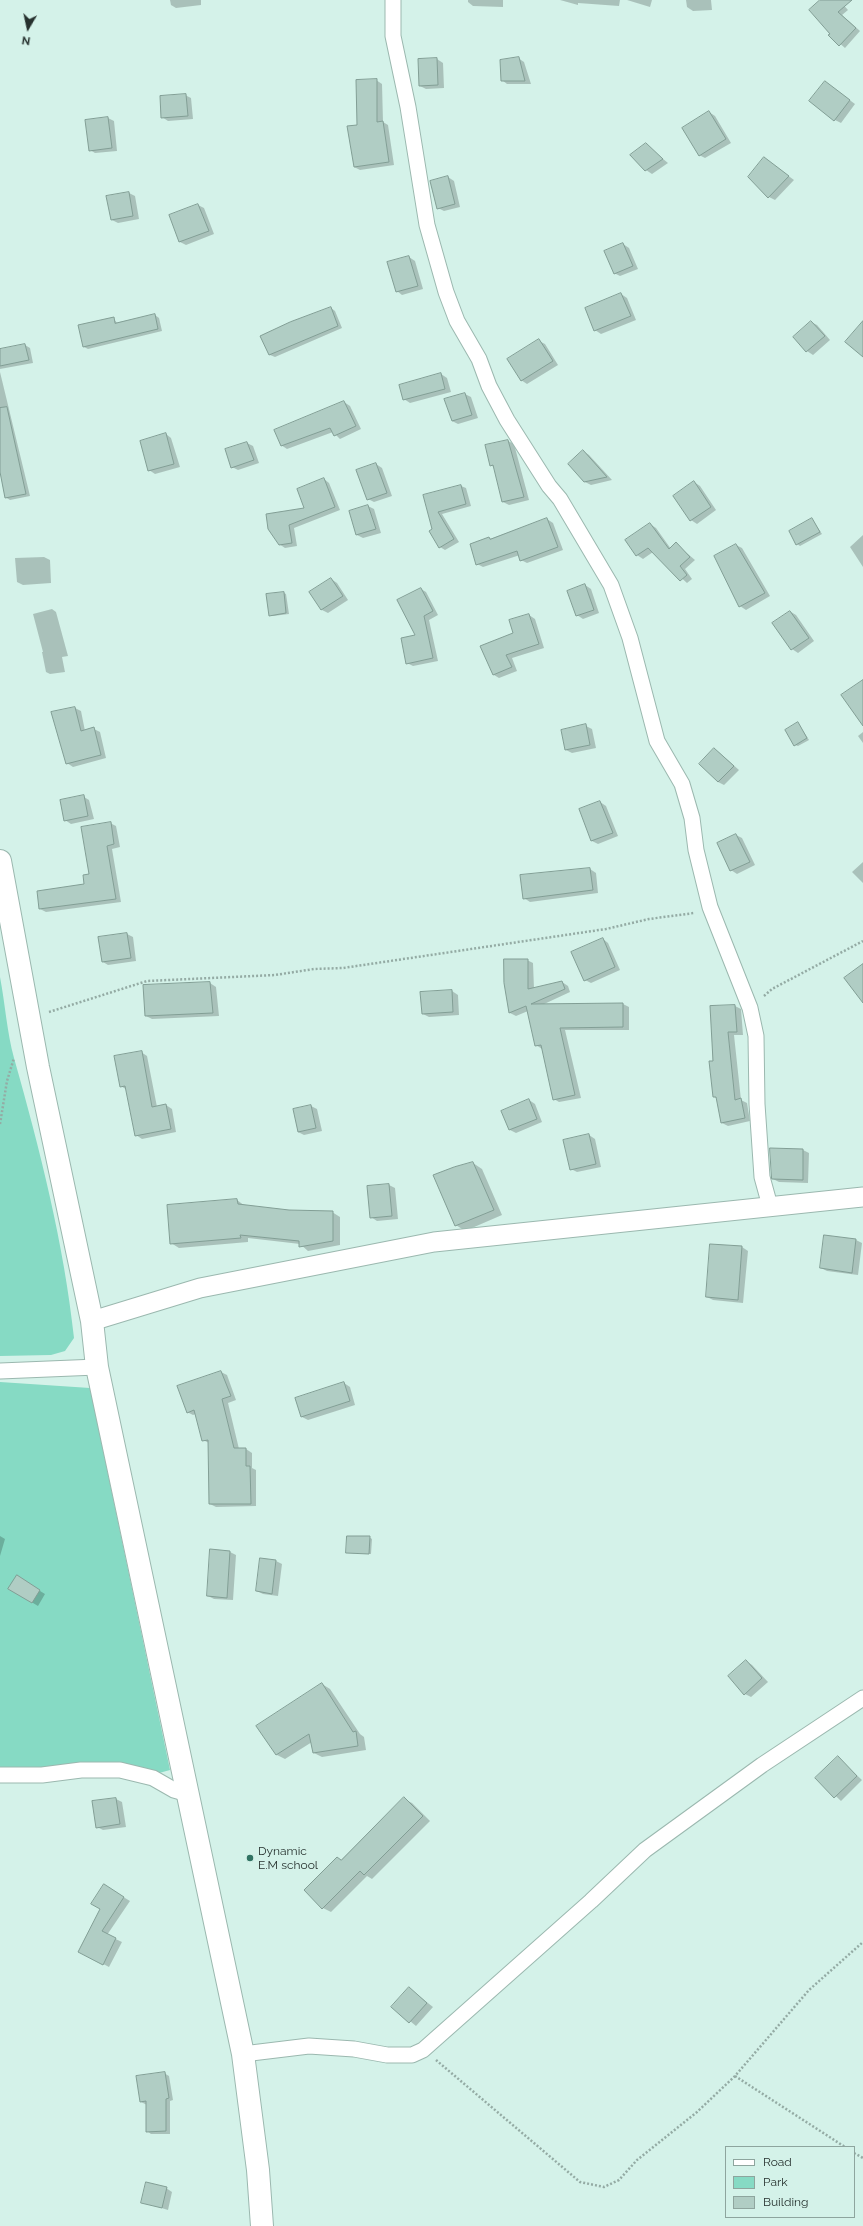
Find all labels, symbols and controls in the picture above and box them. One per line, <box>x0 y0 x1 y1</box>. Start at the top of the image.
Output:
north arrow <box>8 8 48 48</box>
text: N <box>21 33 31 47</box>
place label: Dynamic E.M school <box>258 1844 318 1872</box>
marker: Dynamic E.M school <box>245 1853 255 1863</box>
legend <box>725 2146 855 2218</box>
text: Road <box>763 2155 792 2169</box>
text: Park <box>763 2175 788 2189</box>
text: Building <box>763 2195 809 2209</box>

